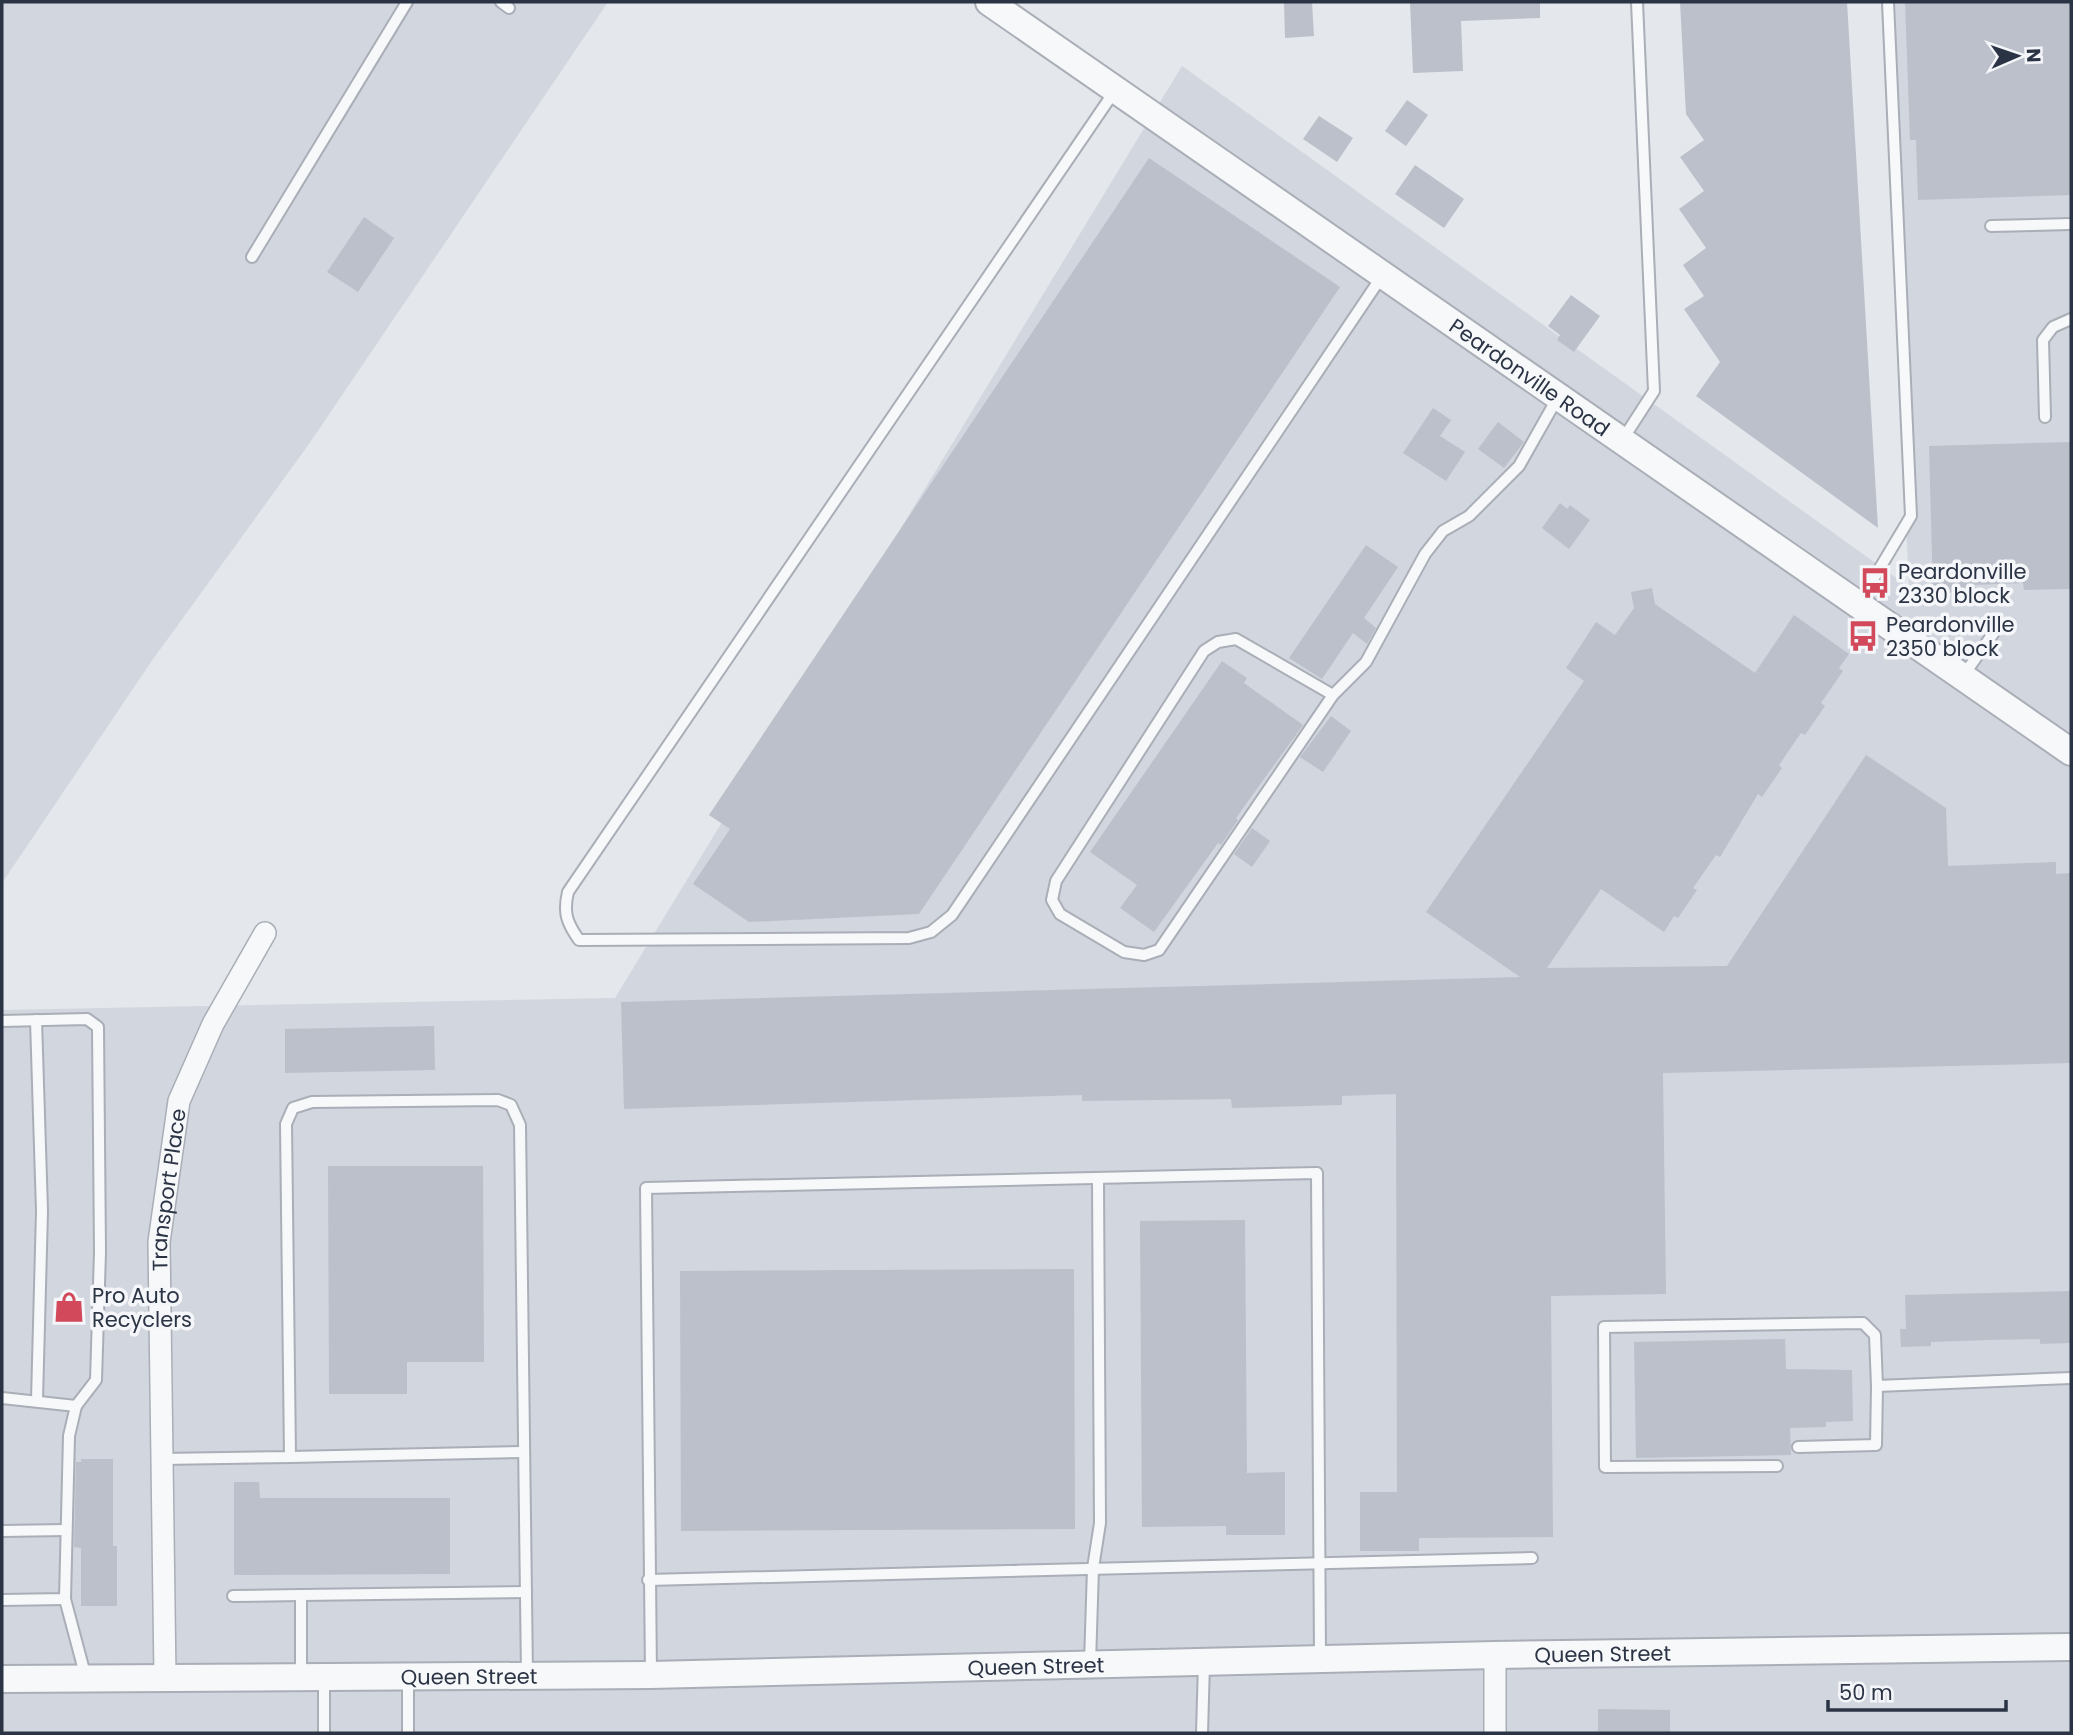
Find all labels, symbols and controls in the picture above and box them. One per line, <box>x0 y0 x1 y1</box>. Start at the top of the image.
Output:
north arrow <box>1982 21 2052 91</box>
text: N <box>2020 48 2047 63</box>
street label: Peardonville Road <box>1444 311 1616 443</box>
place label: Peardonville 2330 block <box>1898 557 2027 610</box>
bus stop icon: Peardonville 2330 block <box>1858 566 1892 600</box>
place label: Peardonville 2350 block <box>1886 610 2015 663</box>
bus stop icon: Peardonville 2350 block <box>1846 619 1880 653</box>
street label: Transport Place <box>144 1106 192 1271</box>
place label: Pro Auto Recyclers <box>92 1281 192 1334</box>
shop icon: Pro Auto Recyclers <box>52 1290 86 1324</box>
street label: Queen Street <box>1534 1638 1671 1669</box>
street label: Queen Street <box>967 1650 1105 1682</box>
street label: Queen Street <box>401 1661 537 1691</box>
scale bar <box>1828 1668 2007 1712</box>
text: 50 m <box>1839 1678 1893 1707</box>

